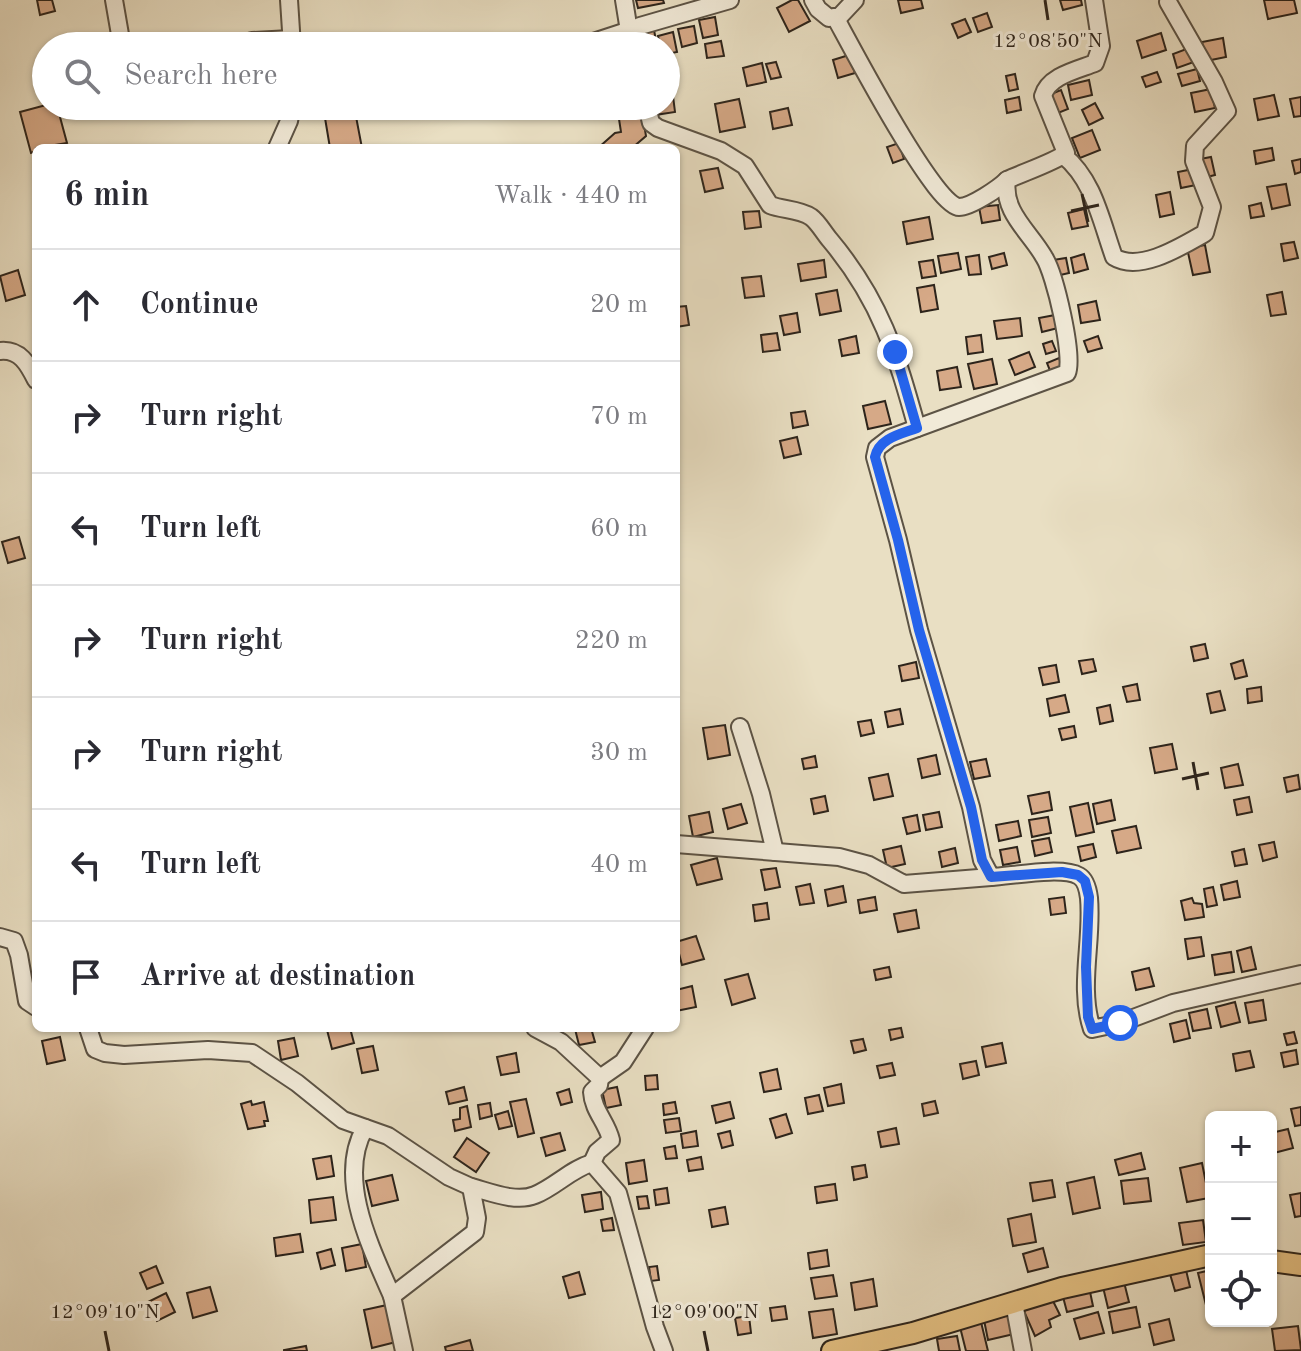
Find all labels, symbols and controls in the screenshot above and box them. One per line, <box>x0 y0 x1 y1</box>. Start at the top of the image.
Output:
search box <box>32 32 680 120</box>
text: 12°08'50"N <box>993 32 1103 52</box>
icon: search <box>60 54 104 98</box>
text: Search here <box>124 61 278 91</box>
text: 6 min <box>64 179 149 213</box>
text: Walk · 440 m <box>494 183 648 209</box>
icon: ahead <box>64 283 108 327</box>
text: Continue <box>140 290 259 320</box>
text: 20 m <box>590 292 648 318</box>
route end <box>877 334 913 370</box>
icon: right <box>64 395 108 439</box>
text: Turn right <box>140 402 282 432</box>
text: 70 m <box>590 404 648 430</box>
icon: left <box>64 507 108 551</box>
text: Turn left <box>140 514 261 544</box>
text: 60 m <box>590 516 648 542</box>
icon: right <box>64 619 108 663</box>
text: Turn right <box>140 626 282 656</box>
text: 220 m <box>575 628 648 654</box>
icon: right <box>64 731 108 775</box>
text: Turn right <box>140 738 282 768</box>
text: 30 m <box>590 740 648 766</box>
icon: left <box>64 843 108 887</box>
text: Turn left <box>140 850 261 880</box>
text: 40 m <box>590 852 648 878</box>
icon: arrive <box>64 955 108 999</box>
text: Arrive at destination <box>140 962 415 992</box>
route start <box>1102 1005 1138 1041</box>
map controls <box>1205 1111 1277 1327</box>
button: + <box>1205 1111 1277 1183</box>
button: − <box>1205 1183 1277 1255</box>
button: locate <box>1205 1255 1277 1327</box>
text: 12°09'10"N <box>50 1303 160 1323</box>
text: 12°09'00"N <box>649 1303 759 1323</box>

